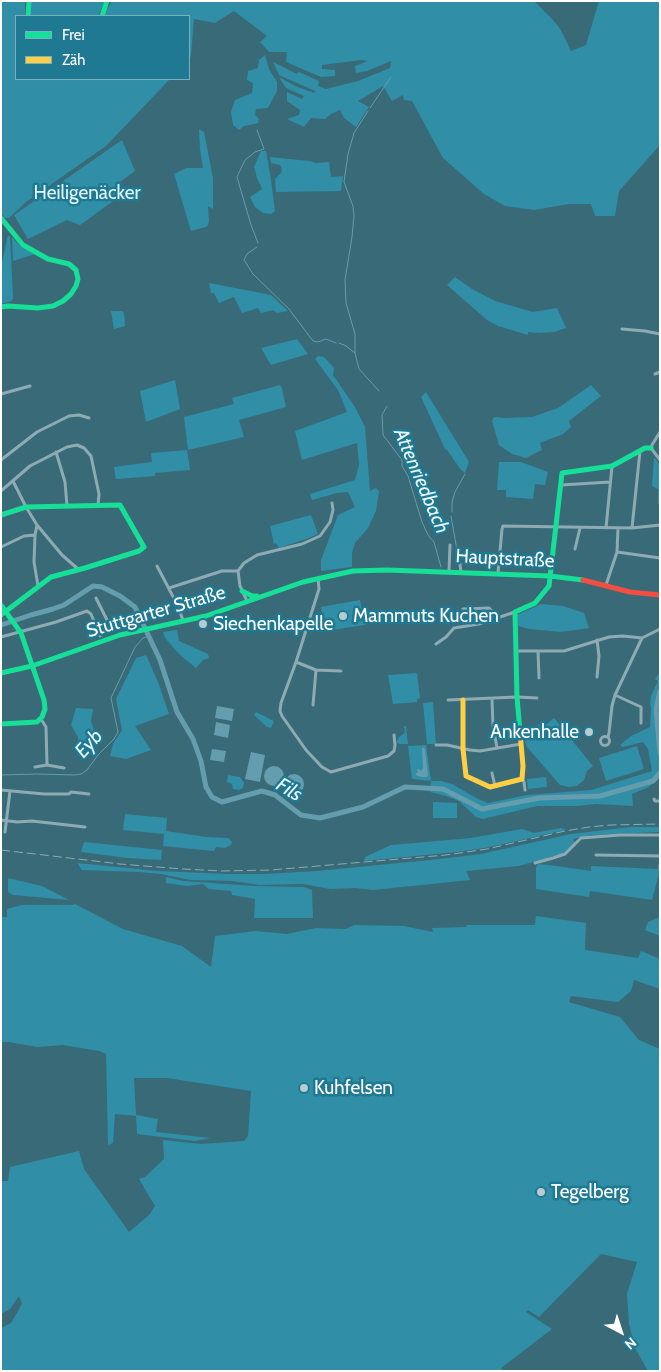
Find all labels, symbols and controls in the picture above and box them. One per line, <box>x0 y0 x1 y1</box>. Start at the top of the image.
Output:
legend <box>15 15 190 80</box>
text: Frei <box>62 26 85 44</box>
text: Zäh <box>62 51 85 69</box>
park label: Heiligenäcker <box>34 182 140 204</box>
water label: Attenriedbach <box>388 425 454 537</box>
street label: Hauptstraße <box>455 545 555 573</box>
street label: Stuttgarter Straße <box>84 581 228 643</box>
place label: Mammuts Kuchen <box>353 605 499 627</box>
marker: Mammuts Kuchen <box>337 610 349 622</box>
place label: Siechenkapelle <box>213 613 333 635</box>
marker: Siechenkapelle <box>197 618 209 630</box>
place label: Ankenhalle <box>490 721 579 743</box>
water label: Eyb <box>70 725 108 763</box>
marker: Ankenhalle <box>583 726 595 738</box>
water label: Fils <box>272 773 306 807</box>
place label: Kuhfelsen <box>314 1077 393 1099</box>
marker: Kuhfelsen <box>298 1082 310 1094</box>
place label: Tegelberg <box>551 1181 629 1203</box>
marker: Tegelberg <box>535 1186 547 1198</box>
north arrow <box>596 1307 646 1357</box>
text: N <box>621 1333 640 1354</box>

